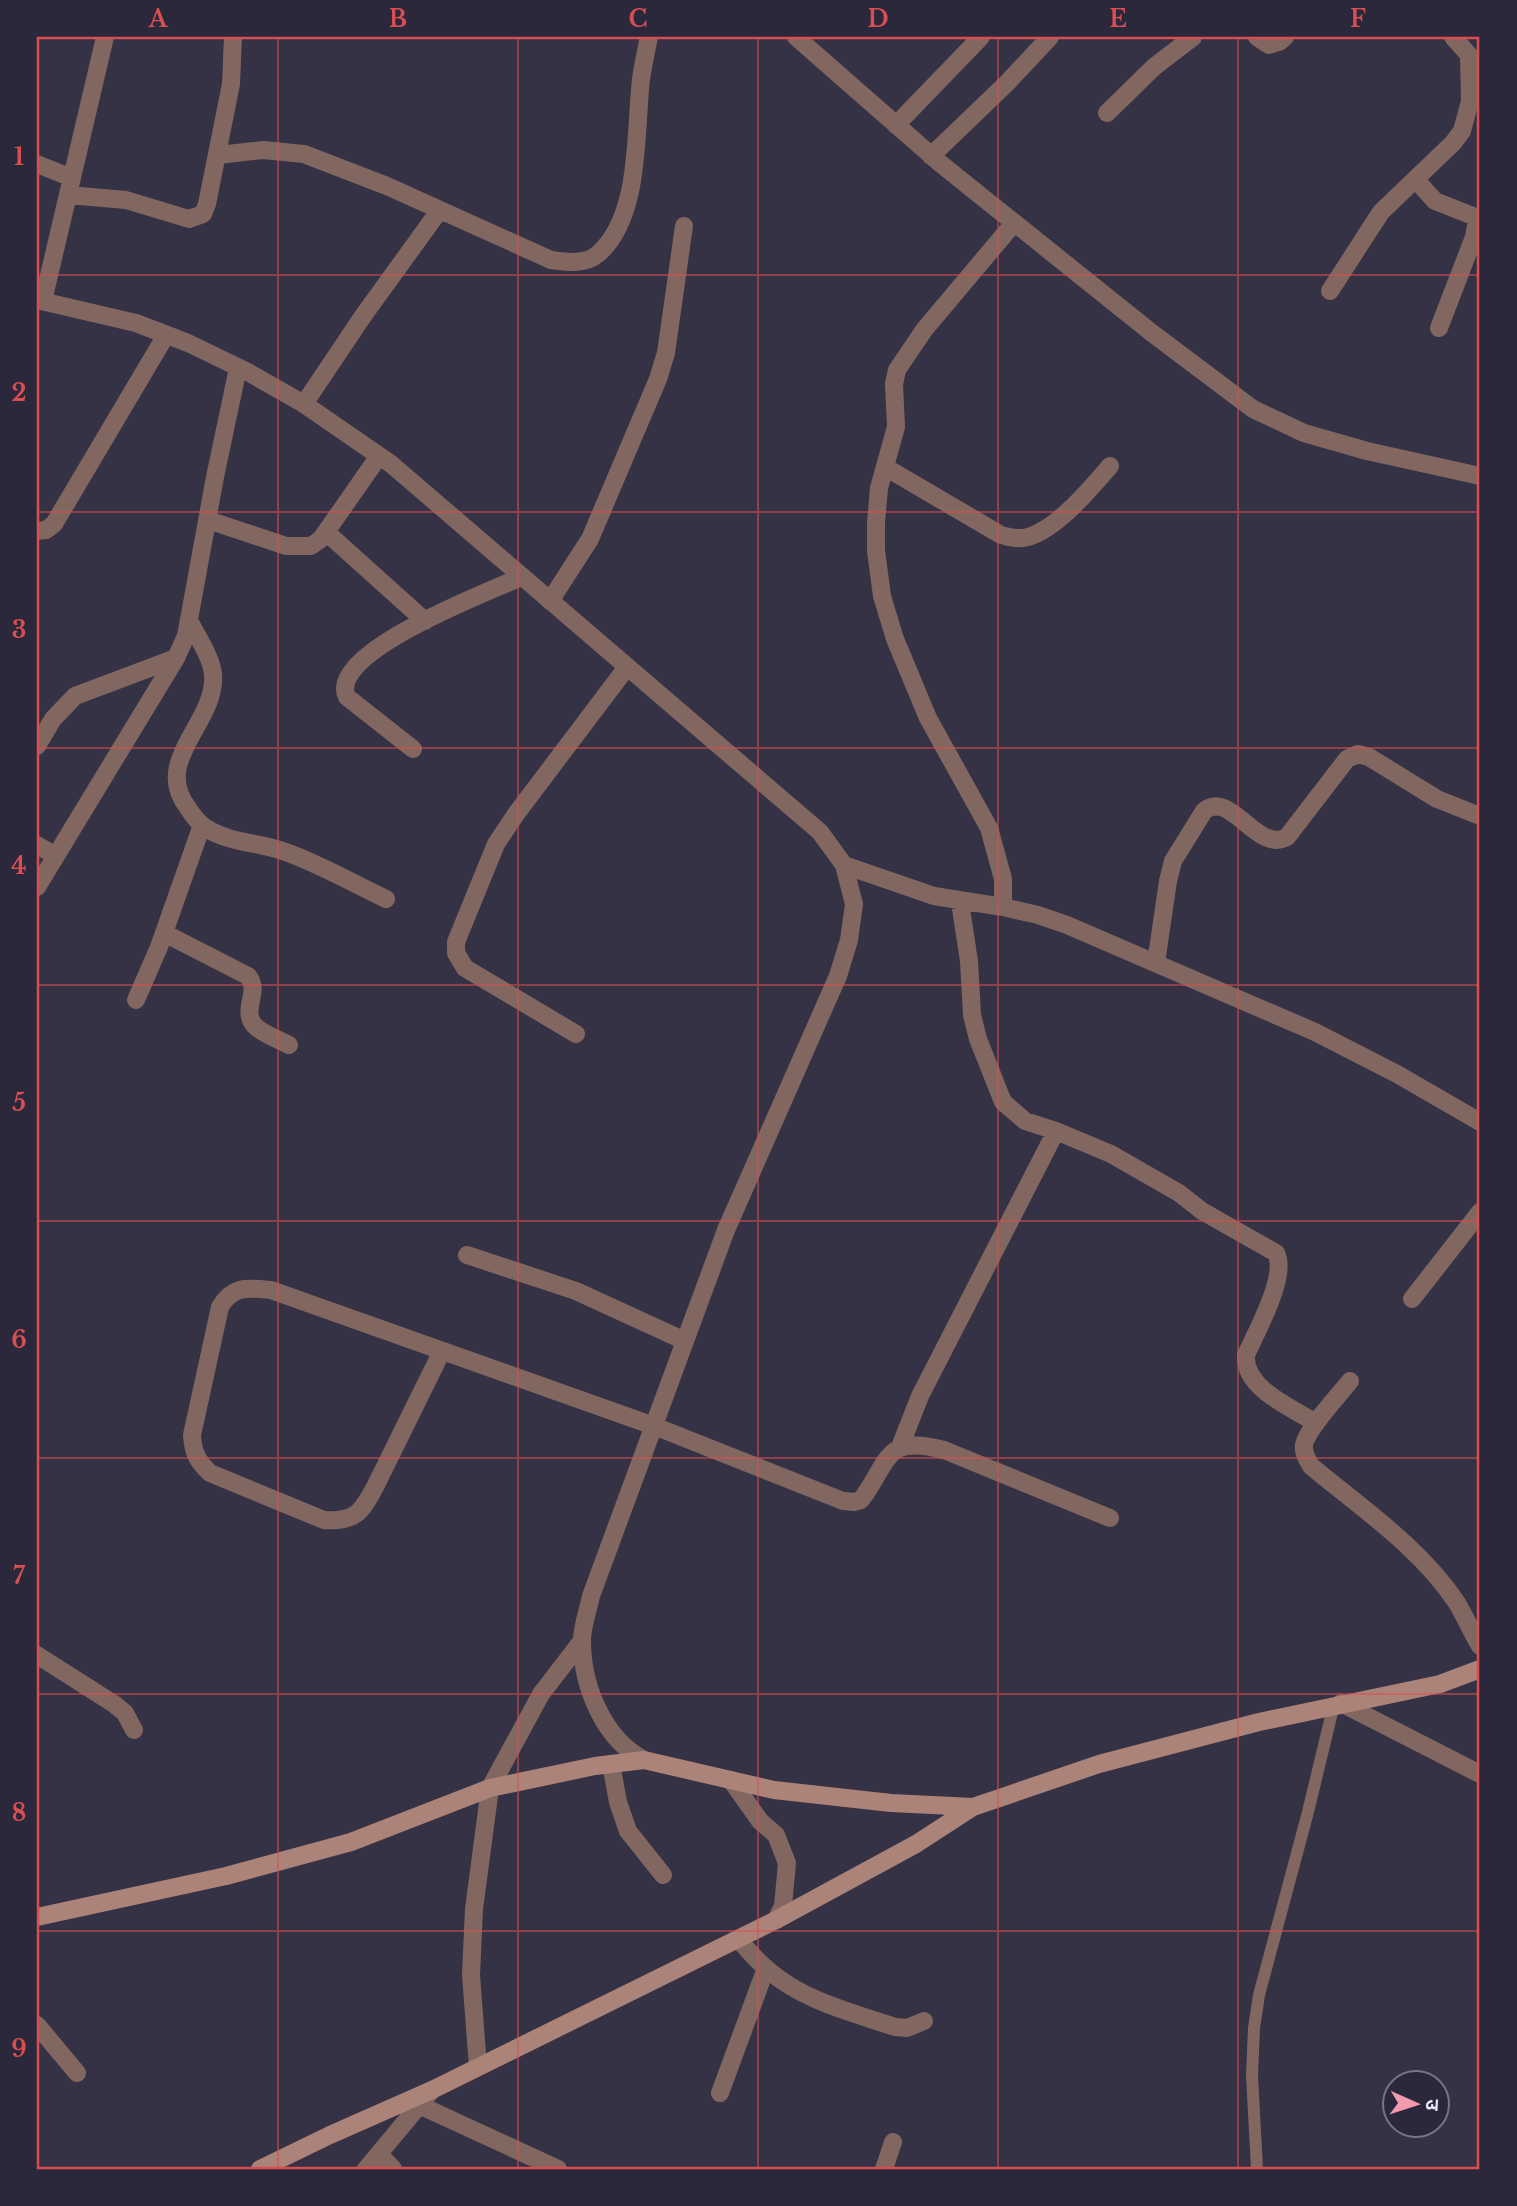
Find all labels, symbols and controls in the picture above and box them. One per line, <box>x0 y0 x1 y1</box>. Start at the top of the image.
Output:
text: A <box>148 5 169 33</box>
text: B <box>389 5 407 33</box>
text: C <box>629 5 647 33</box>
text: D <box>867 5 889 33</box>
text: E <box>1109 5 1127 33</box>
text: F <box>1350 5 1366 33</box>
text: 1 <box>14 143 24 171</box>
text: 2 <box>12 379 26 407</box>
text: 3 <box>12 616 26 644</box>
text: 4 <box>11 852 27 880</box>
text: 5 <box>12 1089 26 1117</box>
text: 6 <box>11 1326 27 1354</box>
text: 7 <box>13 1562 26 1590</box>
text: 8 <box>12 1799 26 1827</box>
text: 9 <box>11 2035 27 2063</box>
north arrow <box>1380 2070 1450 2140</box>
text: उ <box>1421 2099 1444 2112</box>

